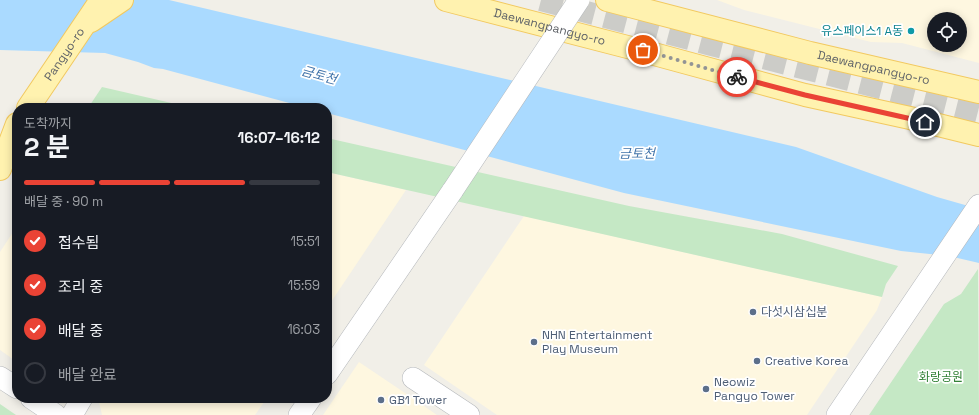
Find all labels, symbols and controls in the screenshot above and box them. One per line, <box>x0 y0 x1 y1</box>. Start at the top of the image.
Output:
street label: Daewangpangyo-ro <box>492 5 607 49</box>
map controls <box>927 12 967 52</box>
button: locate <box>927 12 967 52</box>
place label: 유스페이스1 A동 <box>821 23 903 39</box>
street label: Pangyo-ro <box>41 24 88 84</box>
marker: 유스페이스1 A동 <box>906 26 916 36</box>
pin <box>626 33 660 67</box>
icon: bag <box>632 39 654 61</box>
street label: Daewangpangyo-ro <box>816 47 931 88</box>
courier <box>717 57 757 97</box>
water label: 금토천 <box>299 62 340 88</box>
icon: bike <box>726 66 748 88</box>
pin <box>908 105 942 139</box>
icon: home <box>914 111 936 133</box>
text: 도착까지 <box>24 115 72 132</box>
text: 16:07–16:12 <box>237 128 320 147</box>
text: 2 분 <box>24 130 70 164</box>
water label: 금토천 <box>619 145 656 162</box>
text: 배달 중 · 90 m <box>24 193 103 210</box>
icon: check <box>24 230 46 252</box>
text: 접수됨 <box>58 233 99 252</box>
text: 15:51 <box>290 233 320 250</box>
icon: check <box>24 274 46 296</box>
text: 조리 중 <box>58 277 103 296</box>
text: 15:59 <box>288 277 320 294</box>
place label: 다섯시삼십분 <box>761 304 827 320</box>
marker: 다섯시삼십분 <box>748 307 758 317</box>
icon: check <box>24 318 46 340</box>
text: 배달 중 <box>58 321 103 340</box>
text: 16:03 <box>287 321 320 338</box>
place label: NHN Entertainment Play Museum <box>542 327 653 357</box>
marker: NHN Entertainment Play Museum <box>529 337 539 347</box>
place label: Creative Korea <box>765 353 848 369</box>
marker: Creative Korea <box>752 356 762 366</box>
text: 배달 완료 <box>58 365 117 384</box>
park label: 화랑공원 <box>919 369 963 385</box>
place label: Neowiz Pangyo Tower <box>714 374 795 404</box>
marker: Neowiz Pangyo Tower <box>701 384 711 394</box>
place label: GB1 Tower <box>389 392 447 408</box>
marker: GB1 Tower <box>376 395 386 405</box>

